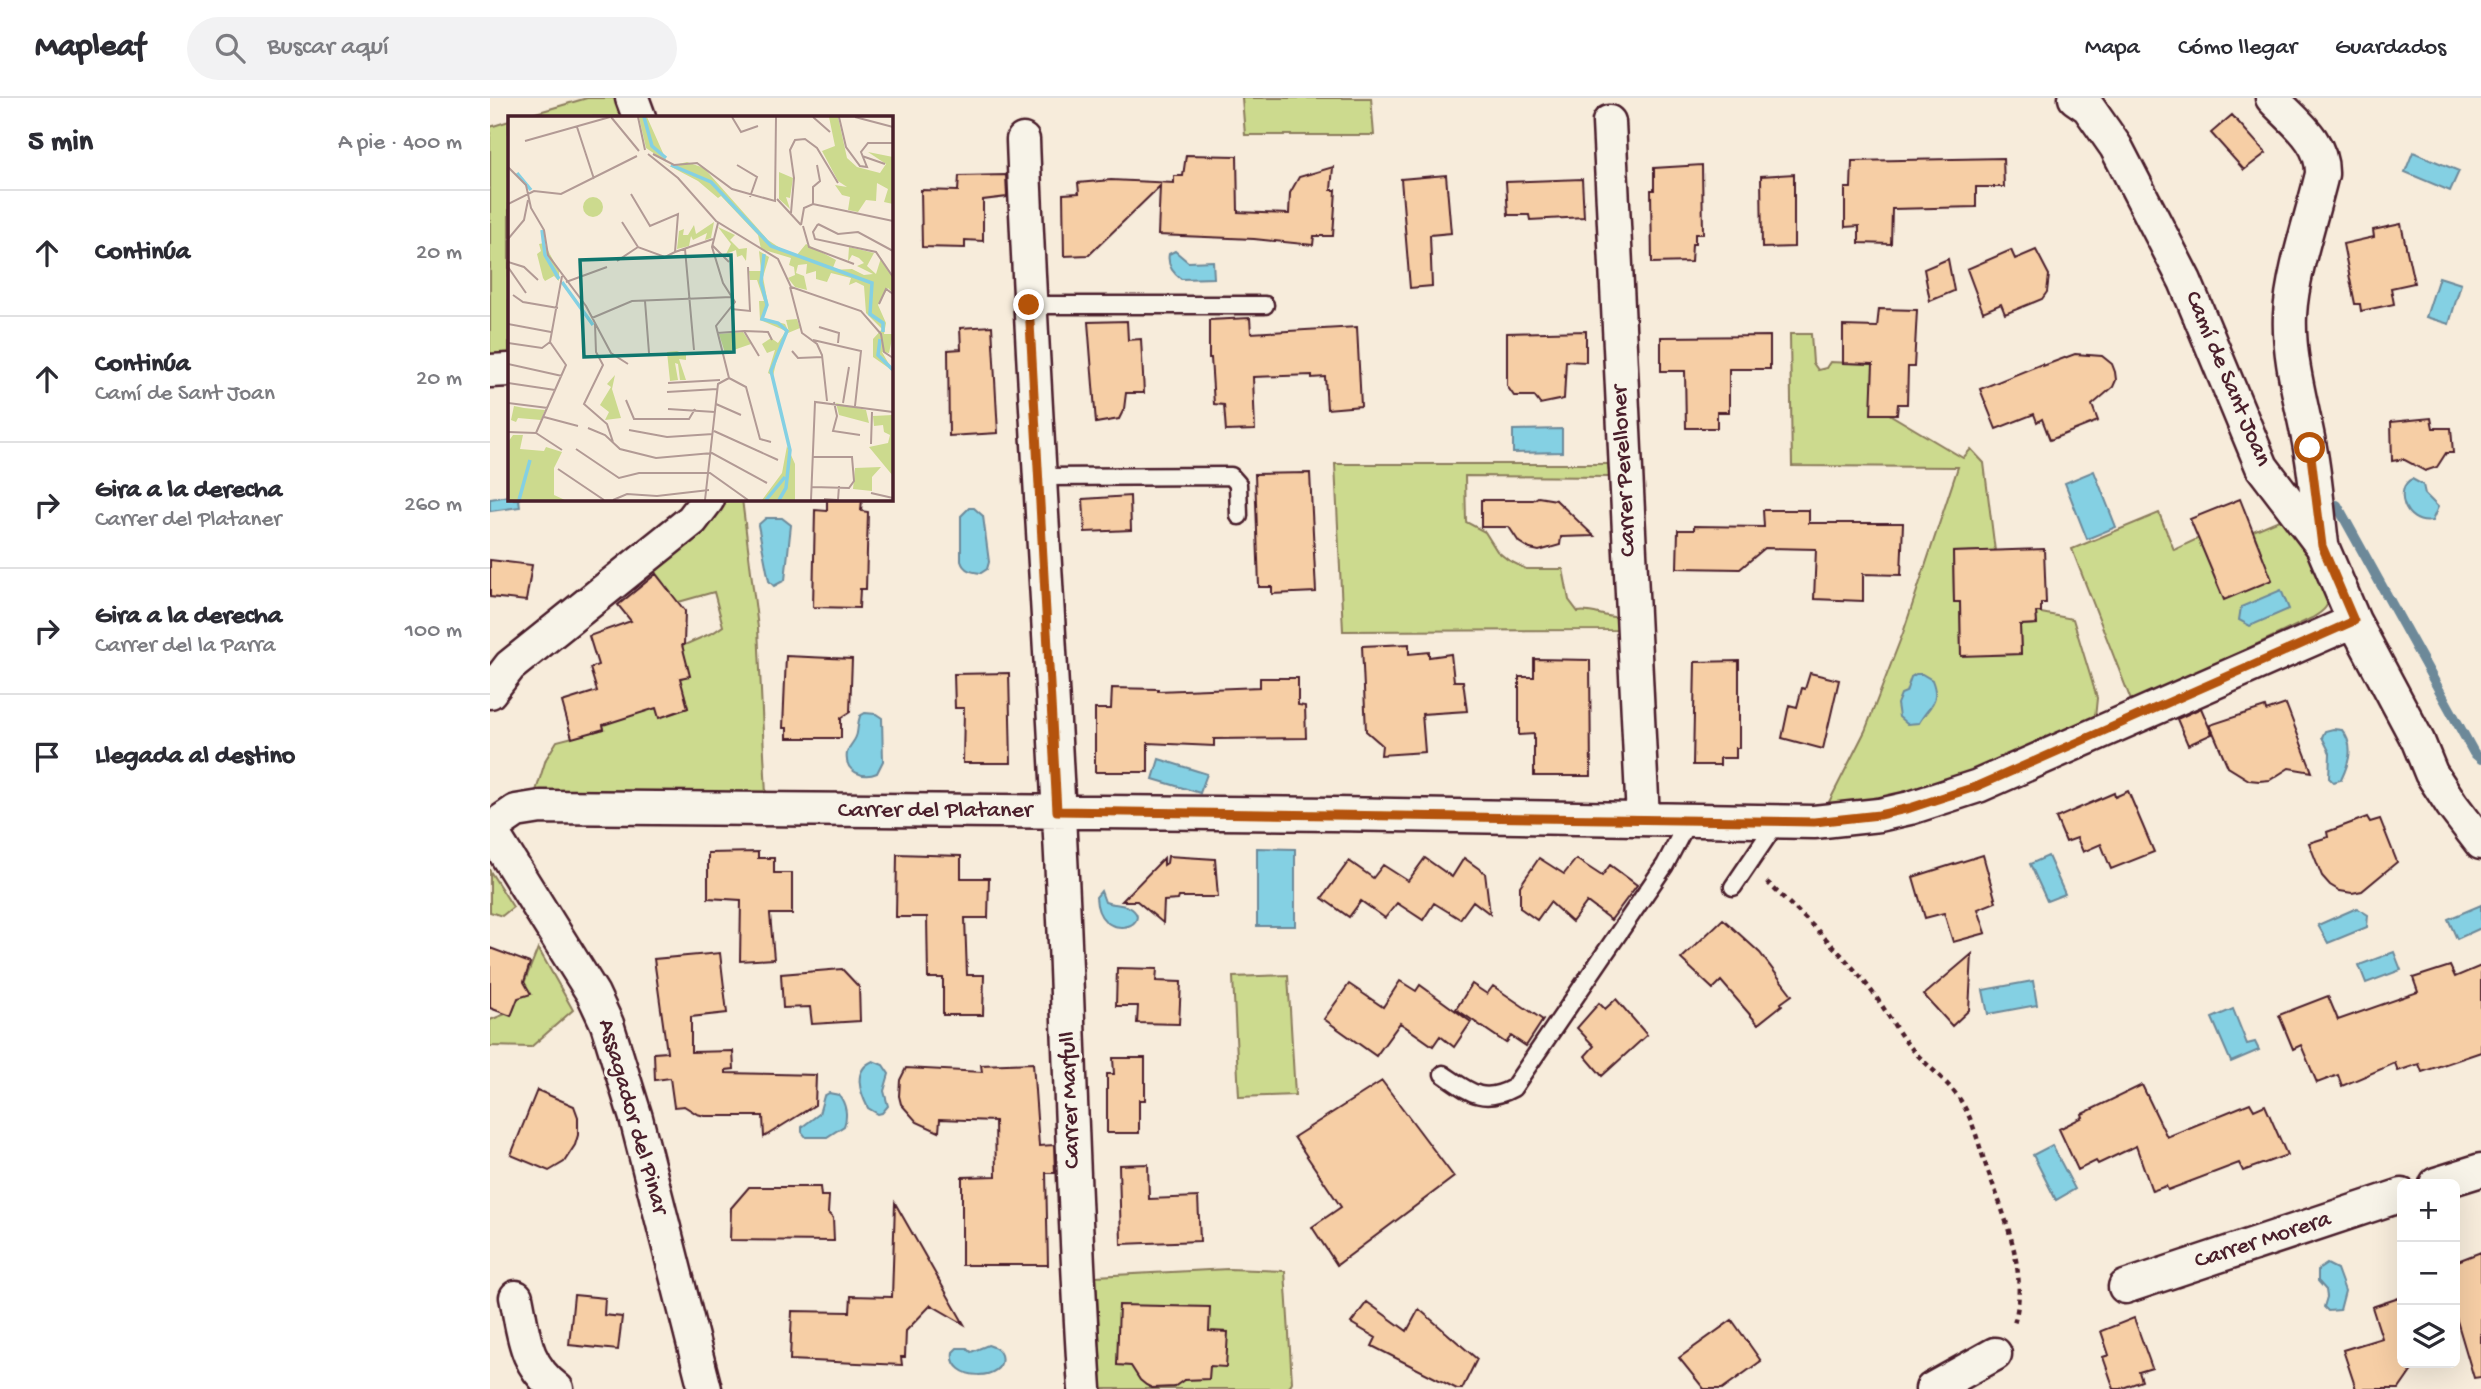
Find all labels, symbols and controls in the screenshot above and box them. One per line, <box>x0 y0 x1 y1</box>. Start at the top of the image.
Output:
search box <box>187 17 677 80</box>
text: Mapleaf <box>35 29 145 67</box>
icon: search <box>211 29 249 67</box>
text: Buscar aquí <box>267 33 389 64</box>
text: Mapa <box>2085 34 2140 63</box>
text: Cómo llegar <box>2178 34 2297 63</box>
text: Guardados <box>2335 34 2446 63</box>
inset map <box>508 116 892 500</box>
text: 5 min <box>28 126 93 161</box>
text: A pie · 400 m <box>338 130 462 157</box>
icon: ahead <box>28 234 66 272</box>
text: Continúa <box>95 238 190 269</box>
text: 20 m <box>416 240 462 267</box>
street label: Camí de Sant Joan <box>2177 287 2277 472</box>
route end <box>1013 289 1044 320</box>
text: Continúa <box>95 350 190 381</box>
icon: ahead <box>28 360 66 398</box>
text: 20 m <box>416 366 462 393</box>
text: Camí de Sant Joan <box>95 381 275 408</box>
street label: Carrer Perelloner <box>1606 382 1644 558</box>
route start <box>2294 432 2325 463</box>
text: Gira a la derecha <box>95 476 282 507</box>
icon: right <box>28 486 66 524</box>
text: 260 m <box>404 492 462 519</box>
text: Carrer del Plataner <box>95 507 281 534</box>
text: Gira a la derecha <box>95 602 282 633</box>
icon: right <box>28 612 66 650</box>
text: 100 m <box>405 618 462 645</box>
text: Carrer del la Parra <box>95 633 276 660</box>
icon: arrive <box>28 738 66 776</box>
text: Llegada al destino <box>95 742 295 773</box>
street label: Carrer del Plataner <box>838 797 1035 826</box>
street label: Assagador del Pinar <box>590 1016 674 1220</box>
street label: Carrer Marfull <box>1054 1031 1088 1169</box>
map controls <box>2397 1179 2460 1368</box>
button: + <box>2397 1179 2460 1242</box>
street label: Carrer Morera <box>2191 1205 2336 1277</box>
button: − <box>2397 1242 2460 1305</box>
button: layers <box>2397 1305 2460 1368</box>

